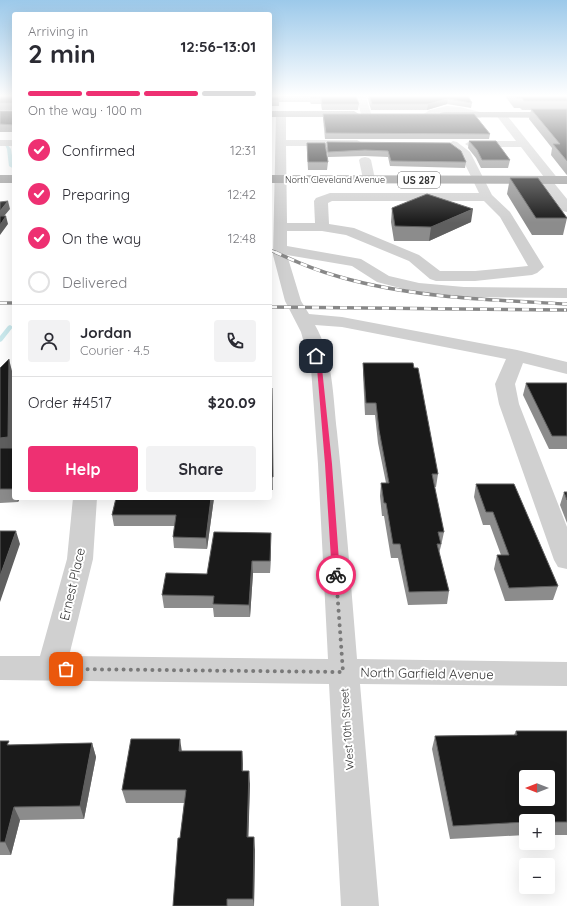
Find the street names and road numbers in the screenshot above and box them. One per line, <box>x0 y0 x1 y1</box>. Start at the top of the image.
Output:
road number: US 287 <box>398 172 440 188</box>
street label: North Cleveland Avenue <box>285 174 385 185</box>
street label: Ernest Place <box>56 546 88 622</box>
street label: North Garfield Avenue <box>360 664 494 682</box>
street label: West 10th Street <box>337 687 357 771</box>

